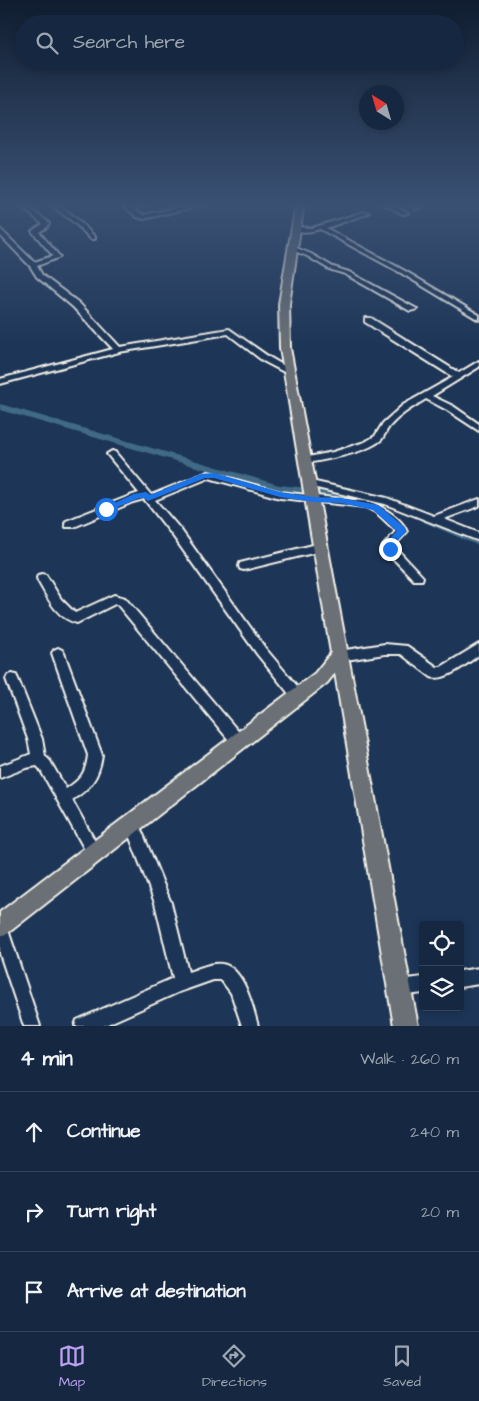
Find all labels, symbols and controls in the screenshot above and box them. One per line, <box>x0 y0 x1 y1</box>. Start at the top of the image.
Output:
search box <box>15 15 464 70</box>
icon: search <box>33 29 61 57</box>
text: Search here <box>73 29 185 56</box>
north arrow <box>359 85 404 130</box>
route start <box>95 498 118 521</box>
route end <box>379 538 402 561</box>
map controls <box>419 921 464 1011</box>
button: locate <box>419 921 464 966</box>
button: layers <box>419 966 464 1011</box>
text: 4 min <box>20 1044 73 1073</box>
text: Walk · 260 m <box>360 1048 459 1070</box>
icon: ahead <box>20 1118 48 1146</box>
text: Continue <box>67 1118 141 1145</box>
text: 240 m <box>410 1121 459 1143</box>
icon: right <box>20 1198 48 1226</box>
text: Turn right <box>67 1198 156 1225</box>
text: 20 m <box>421 1201 459 1223</box>
icon: arrive <box>20 1278 48 1306</box>
text: Arrive at destination <box>67 1278 246 1305</box>
tab: Map <box>58 1342 86 1392</box>
tab: Directions <box>202 1342 267 1392</box>
tab: Saved <box>383 1342 421 1392</box>

